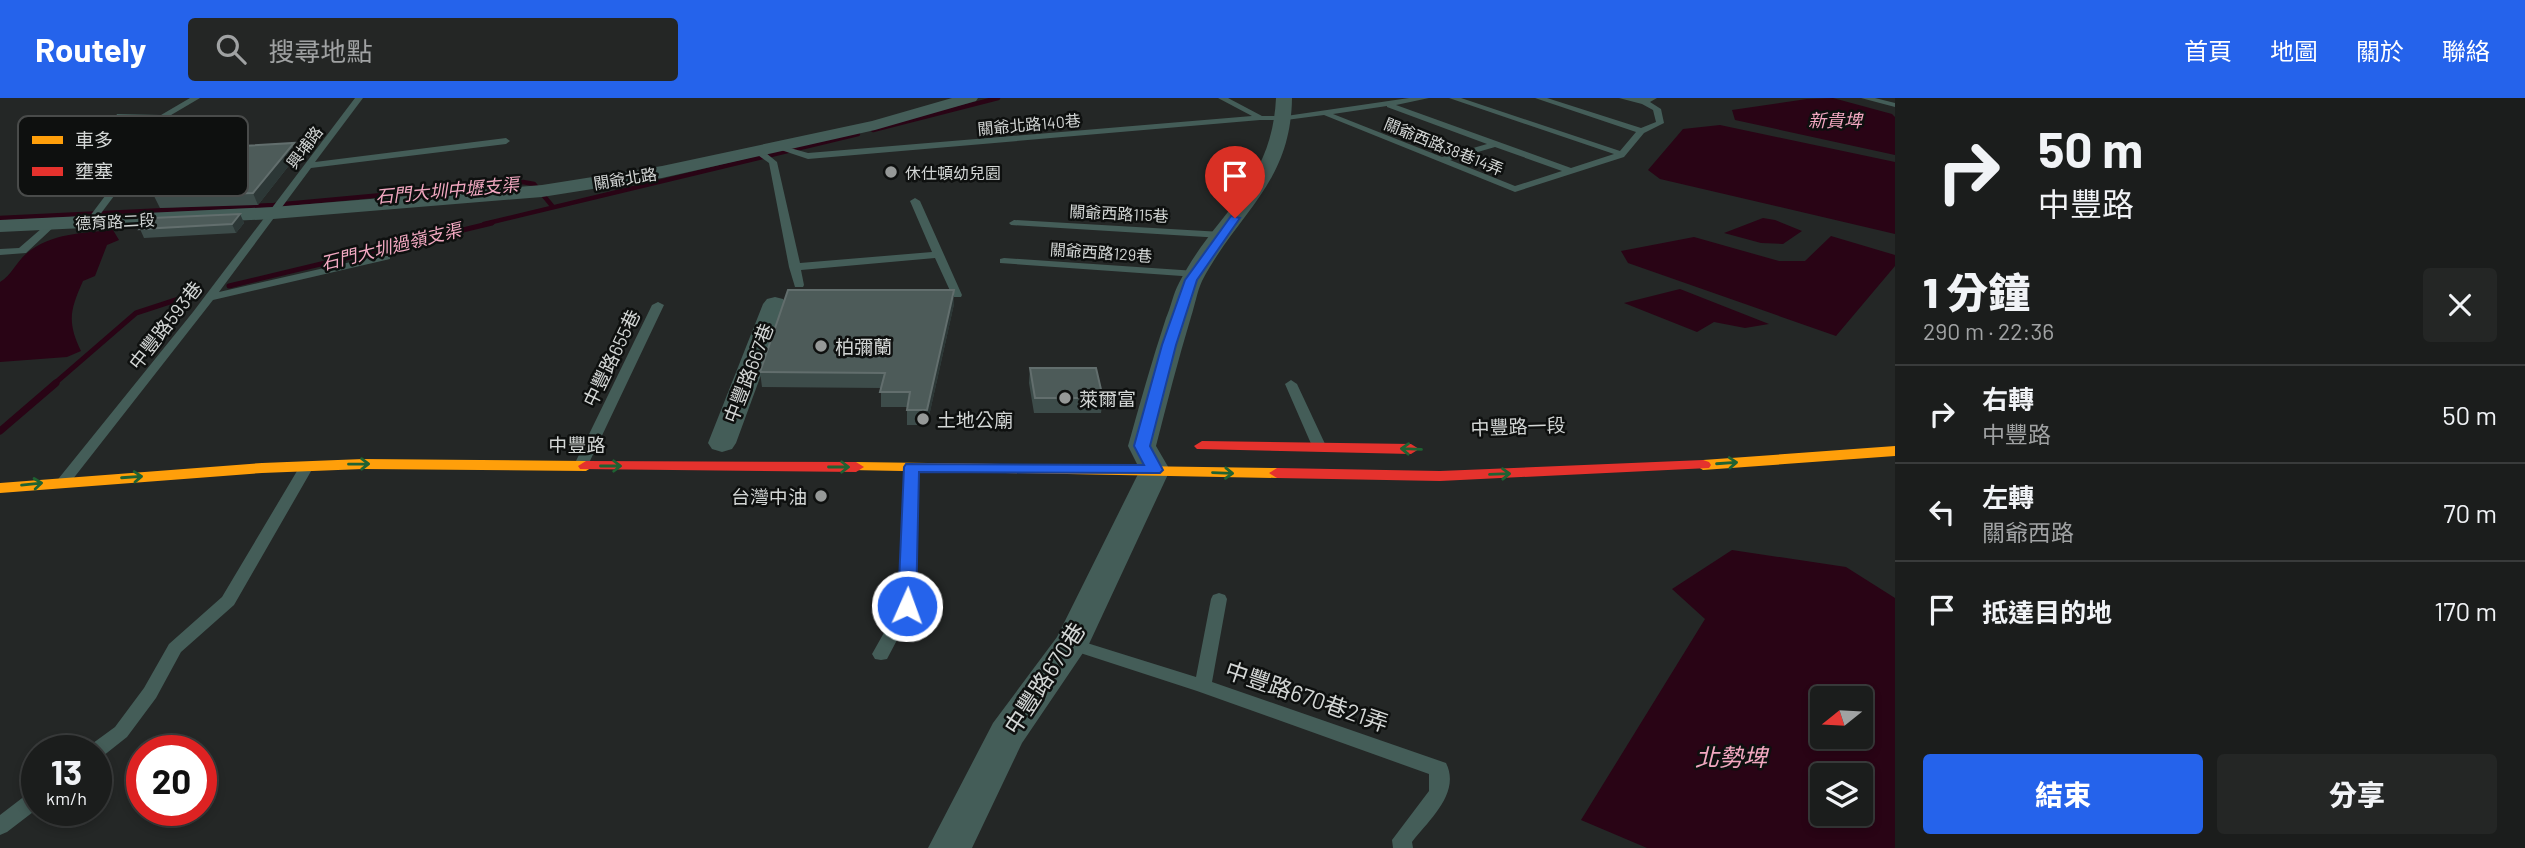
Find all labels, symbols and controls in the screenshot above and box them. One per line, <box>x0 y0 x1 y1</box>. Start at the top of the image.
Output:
search box <box>188 18 678 81</box>
text: Routely <box>35 29 146 69</box>
icon: search <box>212 30 250 68</box>
text: 搜尋地點 <box>268 35 372 66</box>
text: 首頁 <box>2184 36 2232 65</box>
text: 地圖 <box>2270 36 2318 65</box>
text: 關於 <box>2356 36 2404 65</box>
text: 聯絡 <box>2442 36 2490 65</box>
water label: 新貴埤 <box>1808 109 1864 131</box>
street label: 關爺北路140巷 <box>977 110 1081 138</box>
street label: 關爺西路38巷14弄 <box>1382 113 1506 179</box>
legend <box>18 116 248 196</box>
text: 50 m <box>2038 119 2143 178</box>
street label: 興埔路 <box>282 122 326 172</box>
icon: right <box>1923 126 2014 217</box>
text: 車多 <box>75 128 113 151</box>
pin <box>1205 146 1265 218</box>
icon: arrive <box>1216 157 1254 195</box>
text: 壅塞 <box>75 159 113 182</box>
place label: 休仕頓幼兒園 <box>905 163 1001 182</box>
street label: 關爺北路 <box>592 164 658 192</box>
marker: 休仕頓幼兒園 <box>883 164 899 180</box>
water label: 石門大圳中壢支渠 <box>374 173 523 207</box>
text: 中豐路 <box>2038 184 2134 222</box>
street label: 關爺西路115巷 <box>1069 201 1169 225</box>
street label: 德育路二段 <box>75 209 155 233</box>
water label: 石門大圳過嶺支渠 <box>318 217 466 274</box>
street label: 關爺西路129巷 <box>1049 239 1153 265</box>
text: 1 分鐘 <box>1923 266 2030 316</box>
button: close <box>2423 268 2497 342</box>
street label: 中豐路593巷 <box>123 276 207 374</box>
street label: 中豐路655巷 <box>578 306 644 410</box>
text: 290 m · 22:36 <box>1923 317 2054 345</box>
street label: 中豐路667巷 <box>719 320 777 426</box>
place label: 柏彌蘭 <box>835 335 892 358</box>
marker: 柏彌蘭 <box>813 338 829 354</box>
text: 右轉 <box>1982 383 2034 414</box>
place label: 萊爾富 <box>1079 387 1136 410</box>
marker: 萊爾富 <box>1057 390 1073 406</box>
icon: right <box>1923 395 1961 433</box>
text: 50 m <box>2442 399 2497 430</box>
place label: 土地公廟 <box>937 408 1013 431</box>
marker: 土地公廟 <box>915 411 931 427</box>
street label: 中豐路一段 <box>1470 413 1566 439</box>
text: 中豐路 <box>1982 420 2051 448</box>
street label: 中豐路 <box>548 433 606 456</box>
one-way arrow <box>1400 443 1423 456</box>
one-way arrow <box>1715 456 1738 469</box>
one-way arrow <box>347 457 370 471</box>
one-way arrow <box>599 459 622 472</box>
one-way arrow <box>827 460 850 474</box>
one-way arrow <box>1211 466 1234 479</box>
one-way arrow <box>1488 467 1511 480</box>
one-way arrow <box>120 470 143 483</box>
one-way arrow <box>20 478 43 491</box>
text: 左轉 <box>1982 481 2034 512</box>
place label: 台灣中油 <box>731 485 807 508</box>
marker: 台灣中油 <box>813 488 829 504</box>
icon: left <box>1923 493 1961 531</box>
text: 70 m <box>2443 497 2497 528</box>
text: 關爺西路 <box>1982 518 2074 546</box>
position arrow <box>870 569 944 643</box>
icon: arrive <box>1923 591 1961 629</box>
text: 170 m <box>2434 595 2497 626</box>
text: 抵達目的地 <box>1982 596 2112 627</box>
street label: 中豐路670巷 <box>997 617 1091 739</box>
street label: 中豐路670巷21弄 <box>1222 655 1392 737</box>
north arrow <box>1810 686 1872 749</box>
map controls <box>1810 686 1873 826</box>
speed limit sign: 20 <box>126 735 217 826</box>
water label: 北勢埤 <box>1695 742 1770 771</box>
text: 13 <box>51 750 82 792</box>
button: 結束 <box>1923 754 2203 834</box>
button: 分享 <box>2217 754 2497 834</box>
button: layers <box>1810 763 1873 826</box>
text: km/h <box>46 787 87 809</box>

